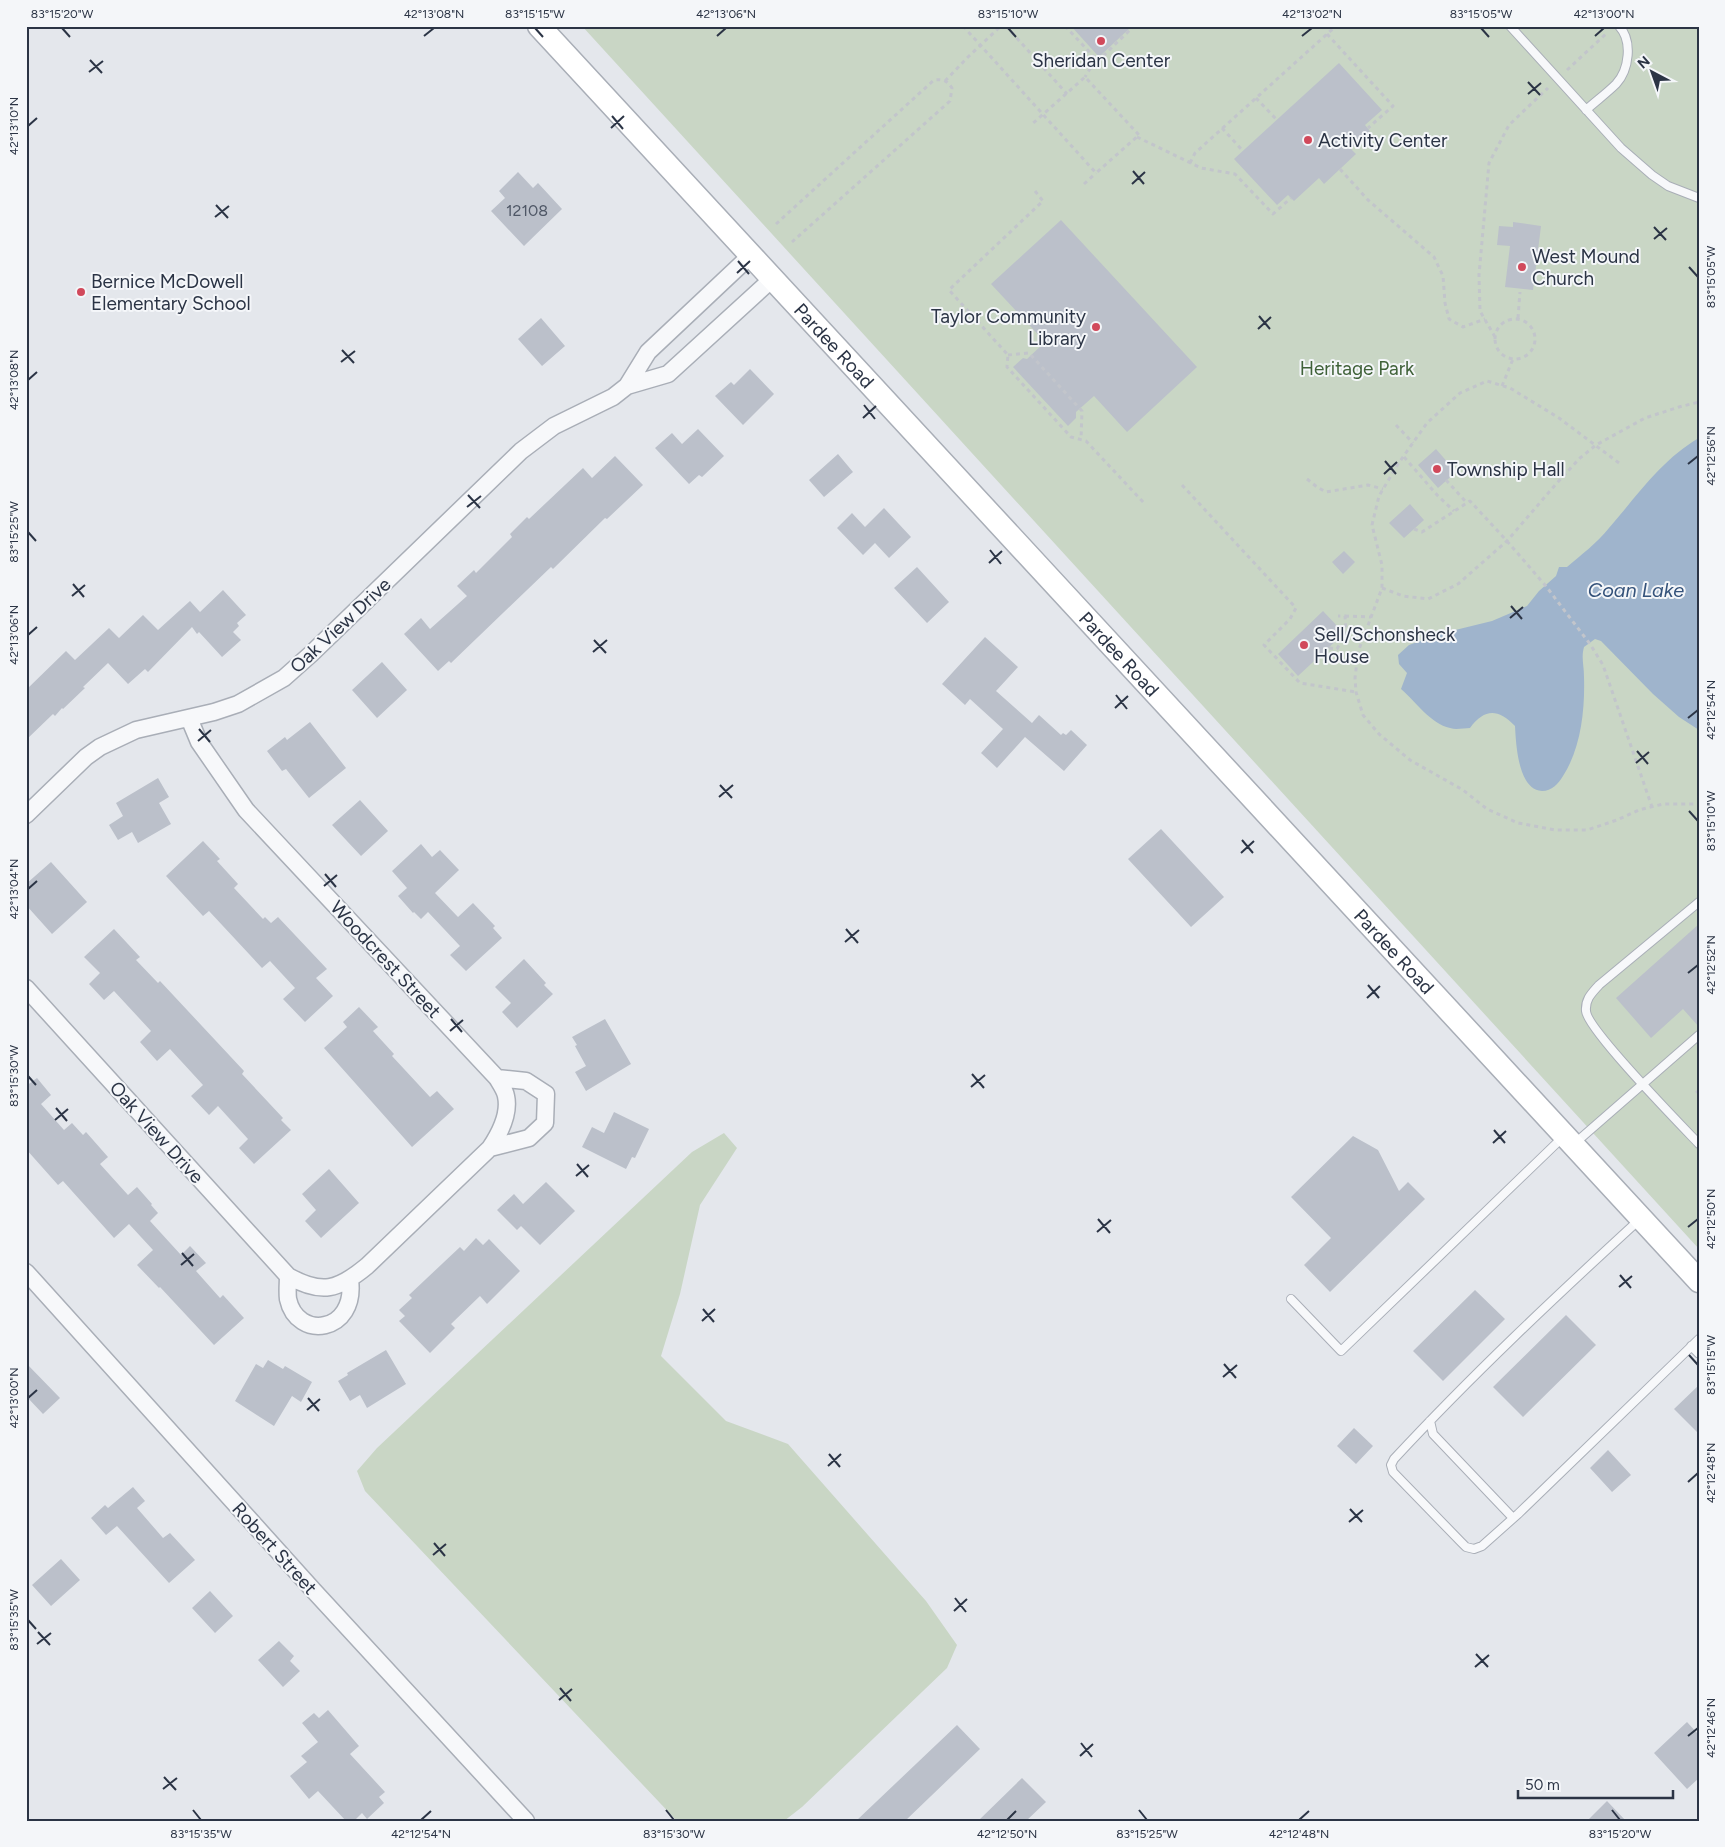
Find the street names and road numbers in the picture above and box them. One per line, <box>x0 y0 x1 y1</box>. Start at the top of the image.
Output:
street label: Pardee Road <box>789 299 879 393</box>
street label: Oak View Drive <box>285 573 396 678</box>
street label: Pardee Road <box>1074 607 1164 701</box>
street label: Woodcrest Street <box>326 896 446 1023</box>
street label: Pardee Road <box>1349 904 1439 999</box>
street label: Oak View Drive <box>105 1076 209 1188</box>
street label: Robert Street <box>227 1498 322 1599</box>

